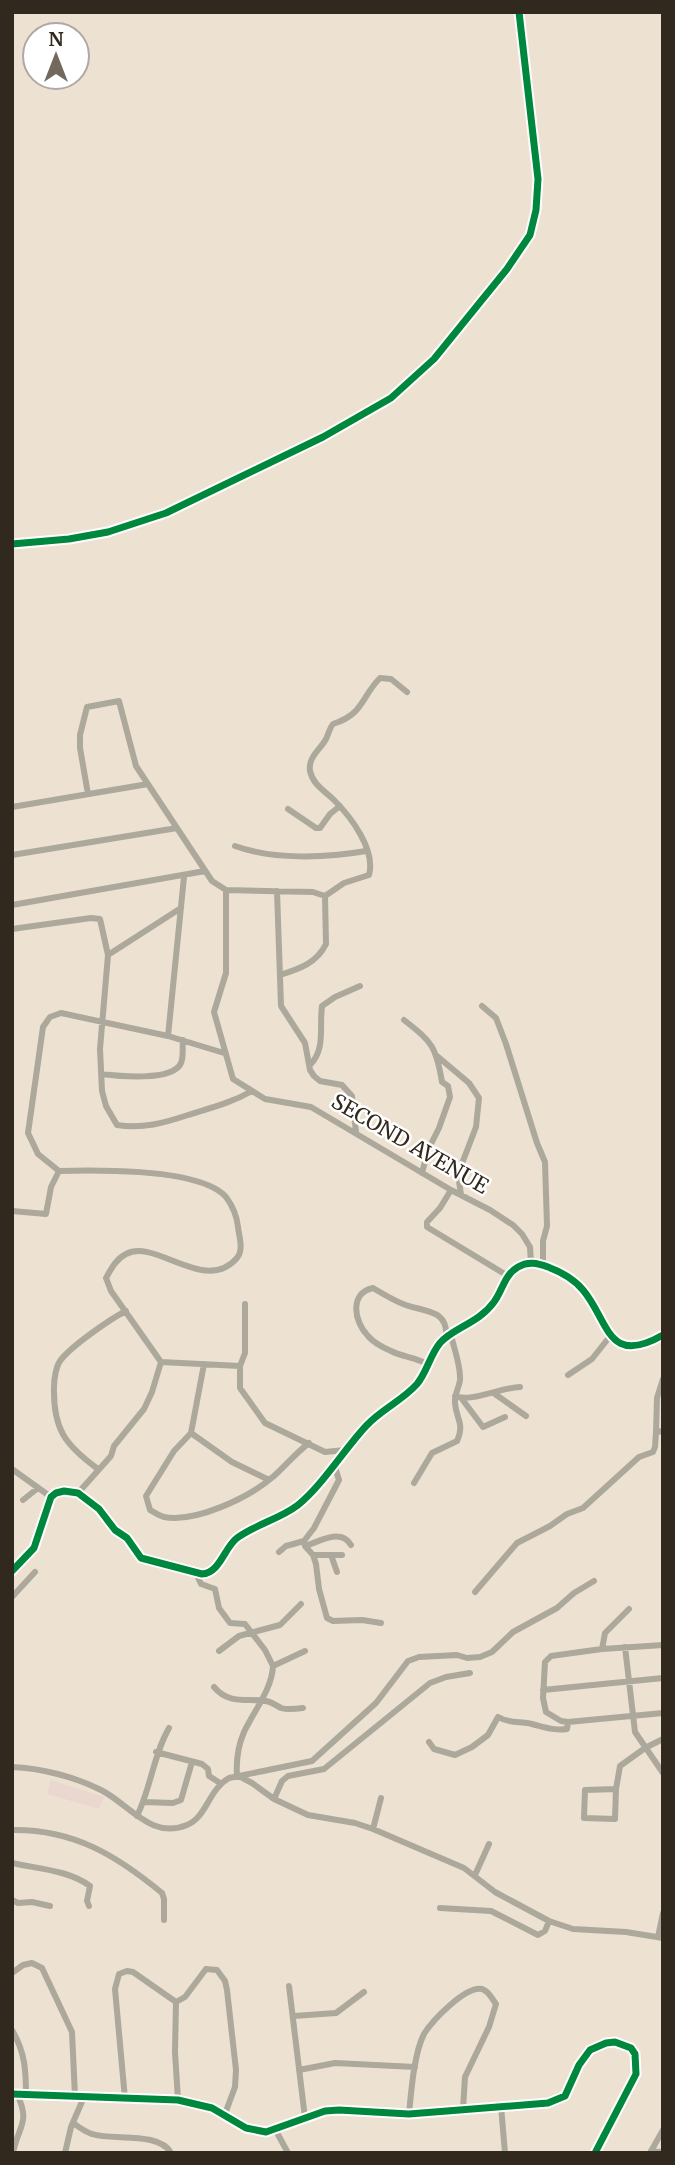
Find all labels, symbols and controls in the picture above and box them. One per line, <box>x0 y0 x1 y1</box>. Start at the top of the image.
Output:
north arrow <box>21 21 91 91</box>
text: N <box>48 27 64 51</box>
street label: SECOND AVENUE <box>327 1088 494 1200</box>

